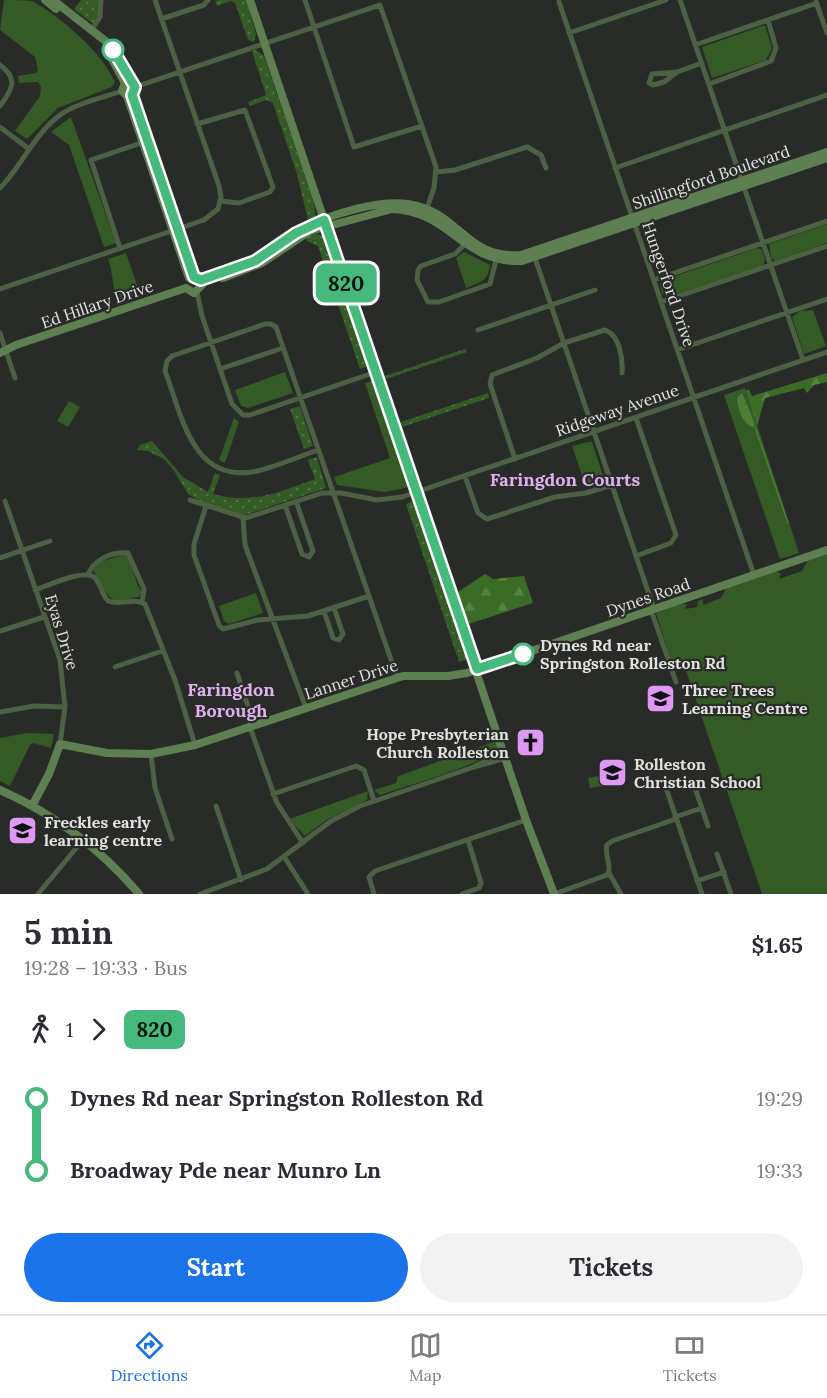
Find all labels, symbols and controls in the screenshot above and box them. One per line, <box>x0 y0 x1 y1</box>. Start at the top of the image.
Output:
unlabelled marker <box>102 39 124 61</box>
street label: Shillingford Boulevard <box>630 141 793 213</box>
street label: Hungerford Drive <box>638 219 700 350</box>
line badge: 820 <box>312 264 380 302</box>
text: 820 <box>328 270 364 297</box>
street label: Ed Hillary Drive <box>38 275 156 333</box>
street label: Ridgeway Avenue <box>553 379 682 440</box>
district label: Faringdon Courts <box>490 468 641 491</box>
street label: Dynes Road <box>603 573 693 621</box>
street label: Eyas Drive <box>41 592 83 673</box>
place label: Dynes Rd near Springston Rolleston Rd <box>540 635 726 673</box>
marker: Dynes Rd near Springston Rolleston Rd <box>512 643 534 665</box>
street label: Lanner Drive <box>302 654 401 704</box>
district label: Faringdon Borough <box>187 678 275 722</box>
place label: Three Trees Learning Centre <box>682 680 808 718</box>
school or university icon: Three Trees Learning Centre <box>645 683 677 715</box>
place label: Hope Presbyterian Church Rolleston <box>366 724 509 762</box>
church icon: Hope Presbyterian Church Rolleston <box>514 727 546 759</box>
place label: Rolleston Christian School <box>634 754 761 792</box>
school or university icon: Rolleston Christian School <box>597 757 629 789</box>
place label: Freckles early learning centre <box>44 812 163 850</box>
school or university icon: Freckles early learning centre <box>7 815 39 847</box>
text: 5 min <box>24 911 113 953</box>
text: $1.65 <box>751 931 803 959</box>
text: 19:28 – 19:33 · Bus <box>24 955 187 980</box>
icon: walk <box>24 1013 57 1046</box>
icon: forward <box>82 1013 115 1046</box>
text: 820 <box>136 1016 173 1043</box>
text: 1 <box>66 1017 73 1042</box>
text: Dynes Rd near Springston Rolleston Rd <box>70 1084 483 1112</box>
text: 19:29 <box>757 1086 803 1111</box>
text: Broadway Pde near Munro Ln <box>70 1156 381 1184</box>
text: 19:33 <box>757 1158 803 1183</box>
button: Start <box>24 1233 408 1302</box>
button: Tickets <box>420 1233 803 1302</box>
tab: Directions <box>110 1329 188 1385</box>
tab: Map <box>409 1329 442 1385</box>
tab: Tickets <box>663 1329 717 1385</box>

